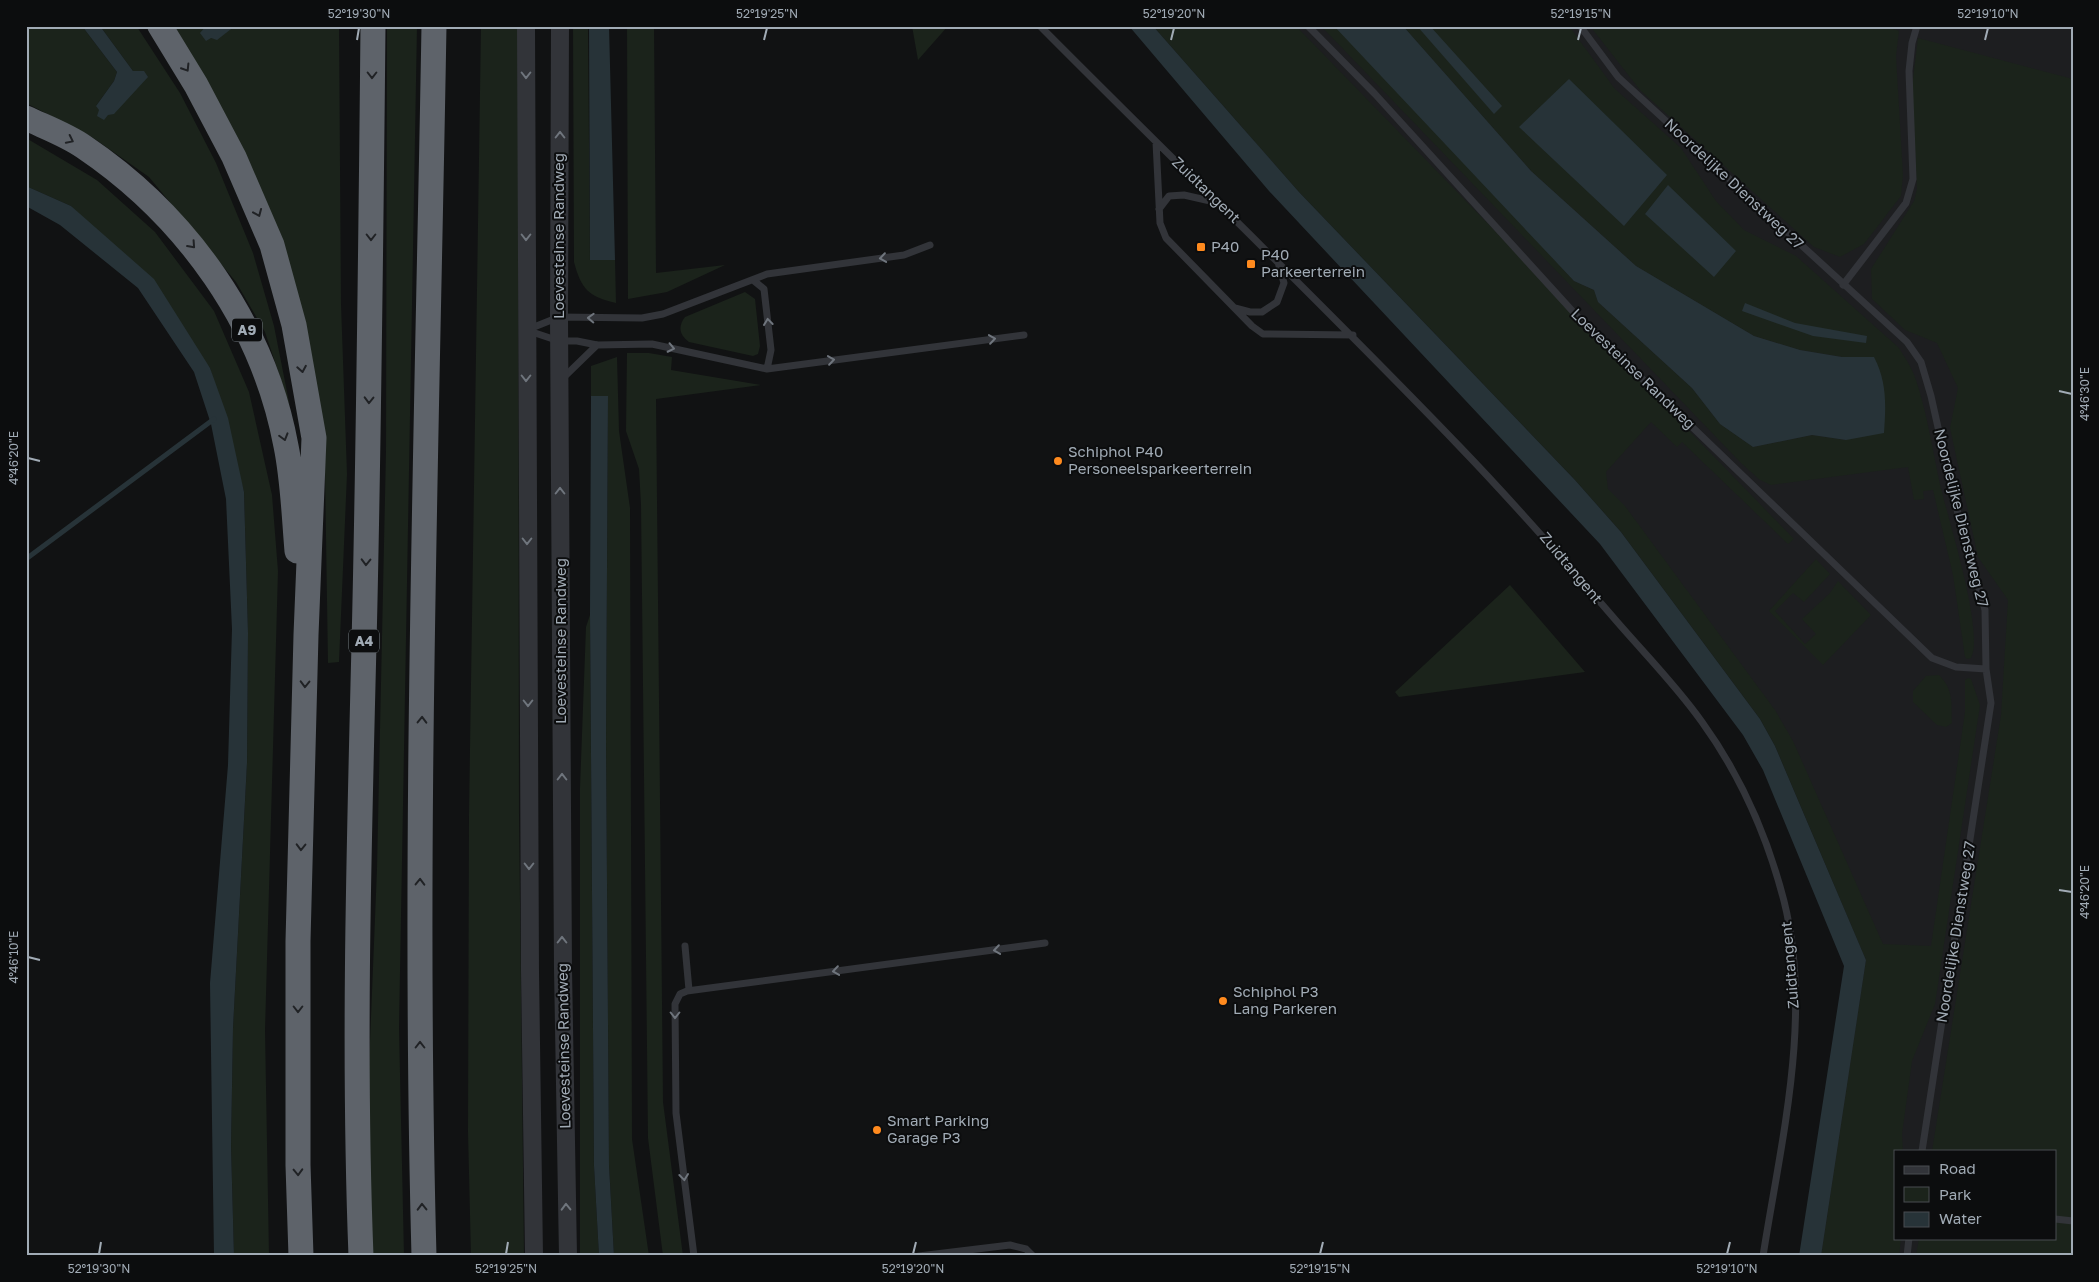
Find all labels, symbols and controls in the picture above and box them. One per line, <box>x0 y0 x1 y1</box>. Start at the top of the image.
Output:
text: 52°19'30"N <box>328 6 390 21</box>
text: 52°19'25"N <box>736 6 798 21</box>
text: 52°19'20"N <box>1143 6 1205 21</box>
text: 52°19'15"N <box>1551 6 1611 21</box>
text: 52°19'10"N <box>1957 6 2019 21</box>
one-way arrow <box>179 62 189 71</box>
one-way arrow <box>367 72 377 79</box>
one-way arrow <box>521 72 531 79</box>
street label: Noordelijke Dienstweg 27 <box>1661 114 1808 252</box>
one-way arrow <box>555 131 565 138</box>
one-way arrow <box>65 133 74 144</box>
street label: Zuidtangent <box>1169 152 1245 226</box>
street label: Loevesteinse Randweg <box>549 153 567 319</box>
one-way arrow <box>252 208 263 217</box>
one-way arrow <box>366 234 376 242</box>
one-way arrow <box>521 234 531 242</box>
place label: P40 <box>1211 237 1239 255</box>
one-way arrow <box>186 240 195 249</box>
marker: P40 <box>1195 241 1207 253</box>
place label: P40 Parkeerterrein <box>1261 245 1365 280</box>
one-way arrow <box>879 252 888 262</box>
marker: P40 Parkeerterrein <box>1245 258 1257 270</box>
street label: Loevesteinse Randweg <box>1568 304 1700 432</box>
one-way arrow <box>587 313 595 323</box>
one-way arrow <box>763 317 774 325</box>
road number: A9 <box>232 318 262 342</box>
one-way arrow <box>989 334 997 345</box>
one-way arrow <box>667 343 676 353</box>
one-way arrow <box>828 355 836 366</box>
one-way arrow <box>296 365 306 373</box>
text: 4°46'30"E <box>2077 367 2092 421</box>
one-way arrow <box>521 375 531 383</box>
one-way arrow <box>364 396 375 404</box>
street label: Noordelijke Dienstweg 27 <box>1931 427 1993 609</box>
text: 4°46'20"E <box>6 431 21 485</box>
one-way arrow <box>278 433 288 441</box>
place label: Schiphol P40 Personeelsparkeerterrein <box>1068 442 1252 477</box>
marker: Schiphol P40 Personeelsparkeerterrein <box>1052 455 1064 467</box>
one-way arrow <box>555 487 565 494</box>
street label: Zuidtangent <box>1537 528 1607 607</box>
one-way arrow <box>522 538 532 545</box>
street label: Loevesteinse Randweg <box>551 558 569 724</box>
one-way arrow <box>361 559 371 567</box>
road number: A4 <box>349 630 379 652</box>
one-way arrow <box>300 680 310 688</box>
one-way arrow <box>523 700 533 708</box>
one-way arrow <box>417 715 428 723</box>
one-way arrow <box>557 773 567 780</box>
street label: Noordelijke Dienstweg 27 <box>1932 840 1978 1024</box>
one-way arrow <box>295 843 306 851</box>
one-way arrow <box>524 862 534 870</box>
text: 4°46'20"E <box>2077 865 2092 919</box>
one-way arrow <box>415 878 425 886</box>
street label: Zuidtangent <box>1776 921 1802 1010</box>
text: 4°46'10"E <box>6 931 21 983</box>
one-way arrow <box>557 935 568 943</box>
one-way arrow <box>993 944 1001 955</box>
street label: Loevesteinse Randweg <box>553 963 573 1129</box>
one-way arrow <box>832 965 840 976</box>
place label: Schiphol P3 Lang Parkeren <box>1233 982 1337 1017</box>
marker: Schiphol P3 Lang Parkeren <box>1217 995 1229 1007</box>
one-way arrow <box>293 1006 303 1013</box>
one-way arrow <box>670 1012 680 1019</box>
one-way arrow <box>415 1040 425 1048</box>
place label: Smart Parking Garage P3 <box>887 1111 989 1146</box>
marker: Smart Parking Garage P3 <box>871 1124 883 1136</box>
legend <box>1894 1150 2056 1240</box>
text: Road <box>1939 1159 1976 1177</box>
one-way arrow <box>293 1168 303 1176</box>
one-way arrow <box>678 1173 689 1181</box>
text: Park <box>1939 1185 1972 1203</box>
one-way arrow <box>417 1203 428 1211</box>
one-way arrow <box>561 1203 571 1210</box>
text: Water <box>1939 1209 1982 1227</box>
text: 52°19'30"N <box>68 1261 130 1276</box>
text: 52°19'25"N <box>475 1261 537 1276</box>
text: 52°19'20"N <box>882 1261 944 1276</box>
text: 52°19'15"N <box>1290 1261 1350 1276</box>
text: 52°19'10"N <box>1696 1261 1758 1276</box>

